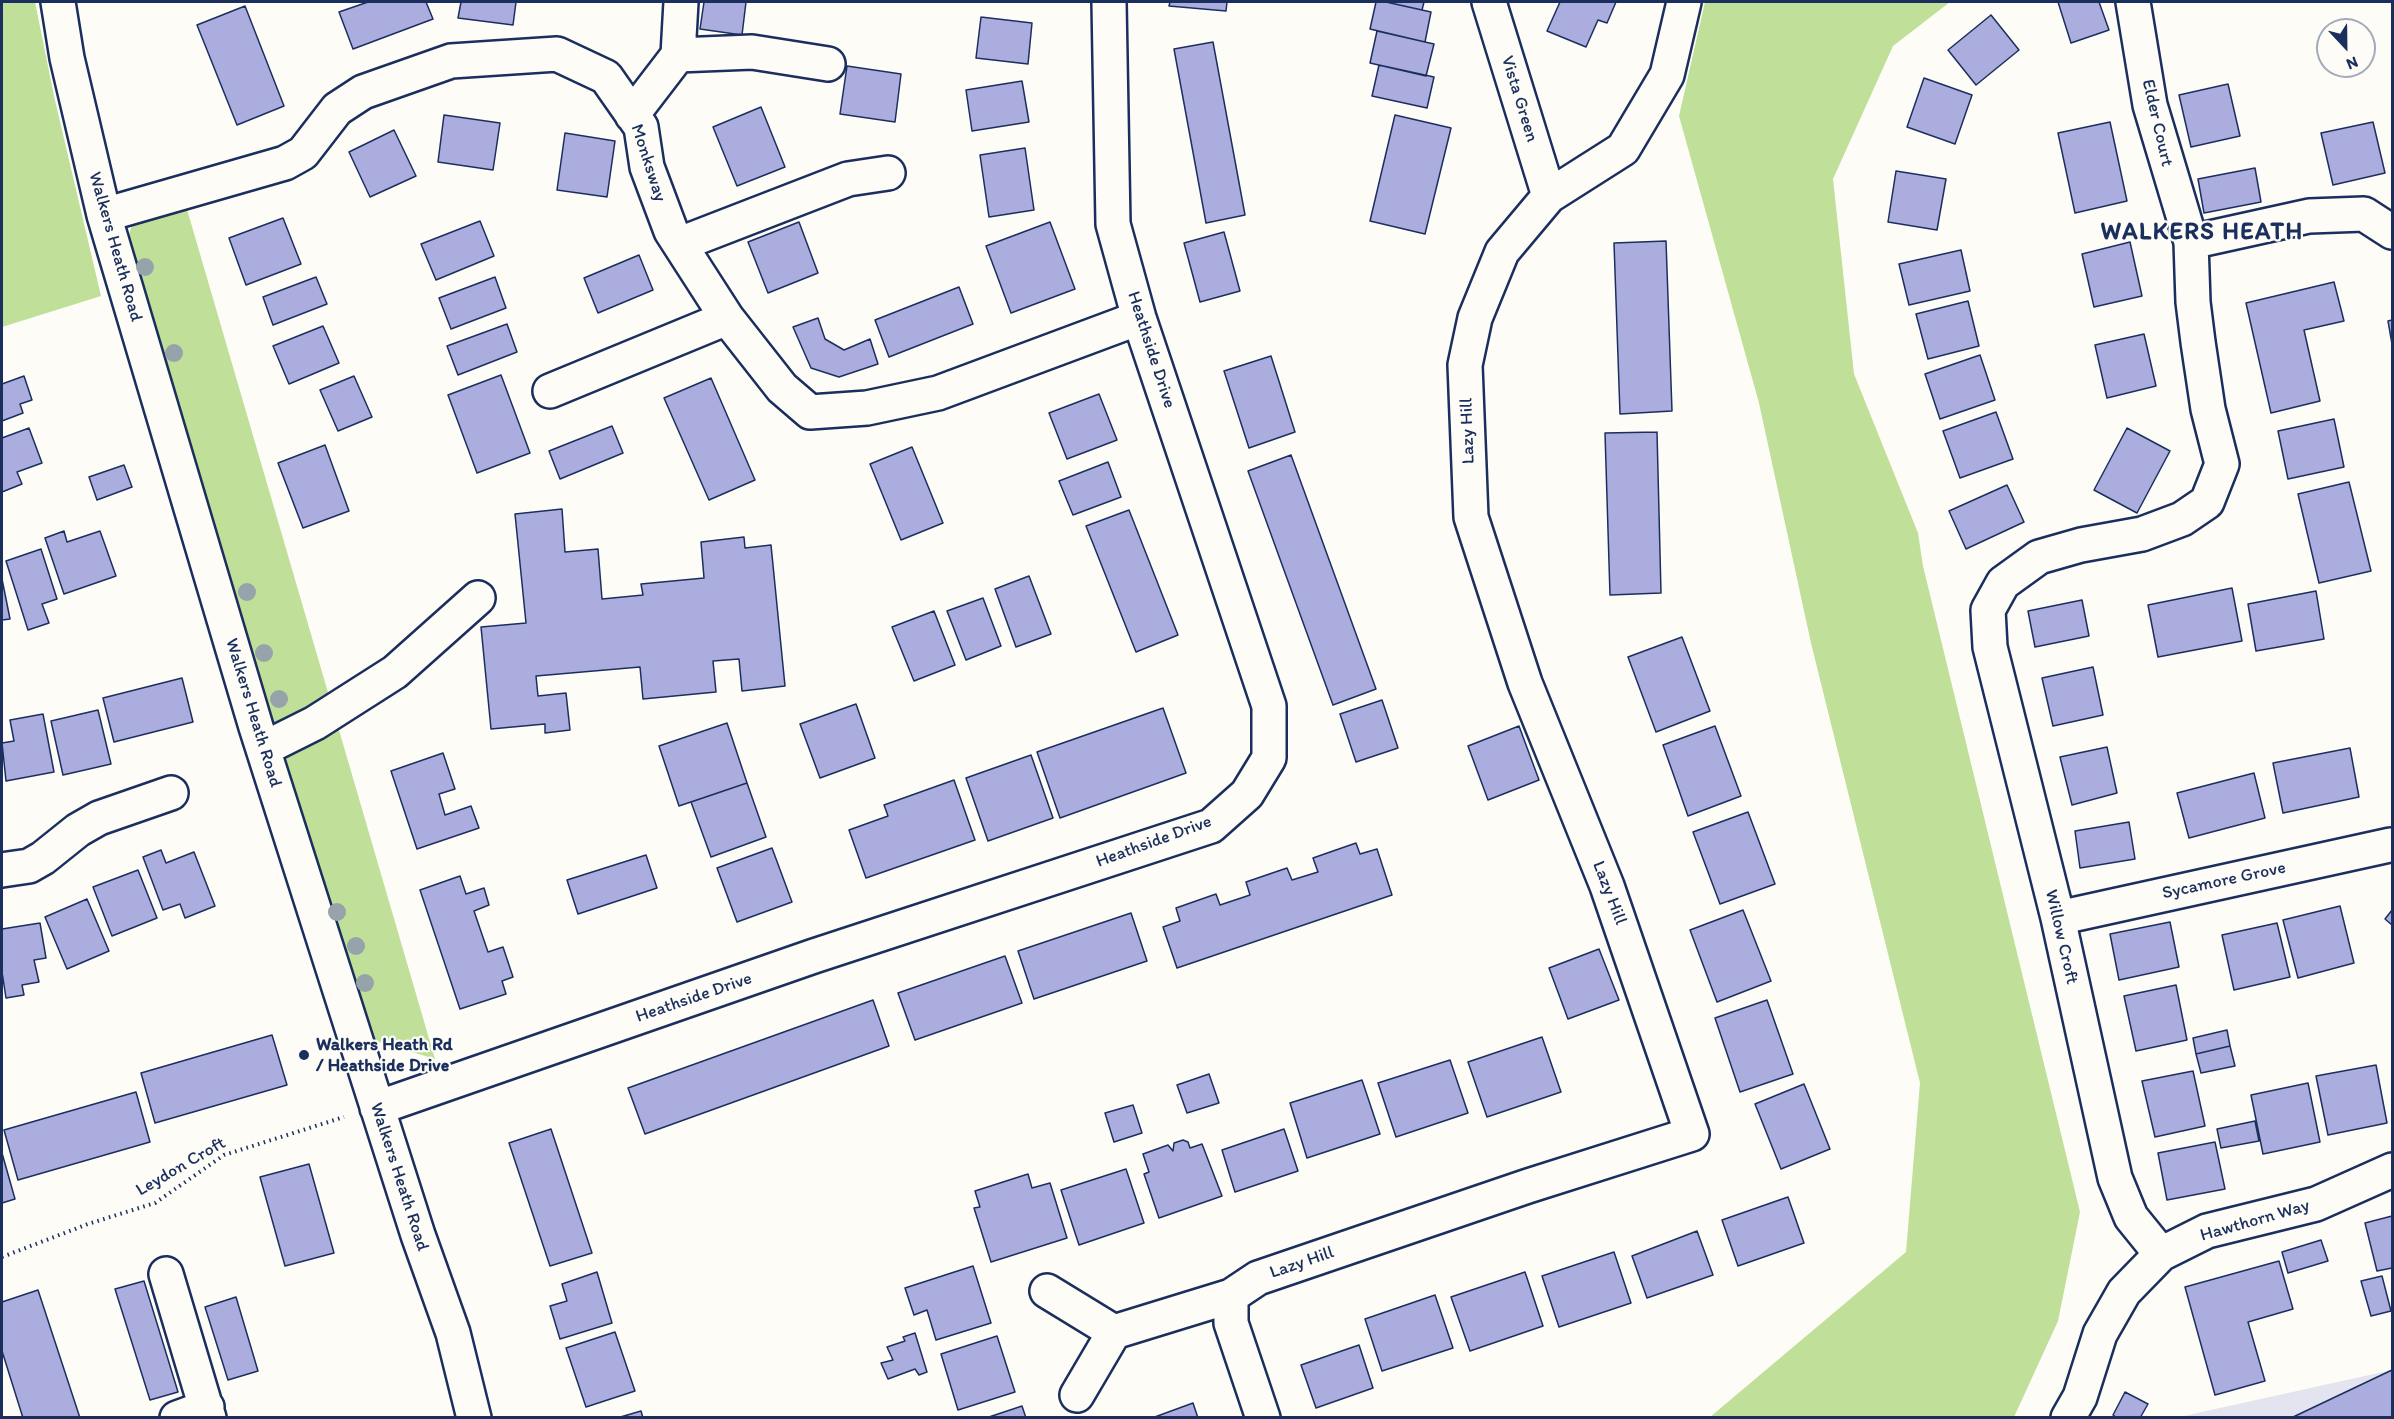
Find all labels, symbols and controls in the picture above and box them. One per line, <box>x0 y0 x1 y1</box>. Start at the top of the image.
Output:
north arrow <box>2316 18 2376 78</box>
text: N <box>2344 52 2361 74</box>
street label: Vista Green <box>1496 53 1542 145</box>
street label: Elder Court <box>2136 77 2178 169</box>
street label: Monksway <box>625 121 671 205</box>
street label: Walkers Heath Road <box>83 170 147 324</box>
district label: WALKERS HEATH <box>2100 219 2304 247</box>
street label: Heathside Drive <box>1122 289 1180 411</box>
street label: Lazy Hill <box>1456 397 1480 465</box>
street label: Walkers Heath Road <box>220 636 286 790</box>
street label: Heathside Drive <box>1093 811 1215 873</box>
street label: Sycamore Grove <box>2160 857 2288 905</box>
street label: Lazy Hill <box>1587 858 1631 928</box>
street label: Willow Croft <box>2040 887 2082 987</box>
street label: Heathside Drive <box>633 968 755 1028</box>
place label: Walkers Heath Rd / Heathside Drive <box>316 1034 453 1076</box>
marker: Walkers Heath Rd / Heathside Drive <box>297 1048 311 1062</box>
street label: Walkers Heath Road <box>365 1100 433 1254</box>
street label: Leydon Croft <box>132 1133 230 1201</box>
street label: Hawthorn Way <box>2198 1195 2312 1247</box>
street label: Lazy Hill <box>1267 1242 1337 1284</box>

